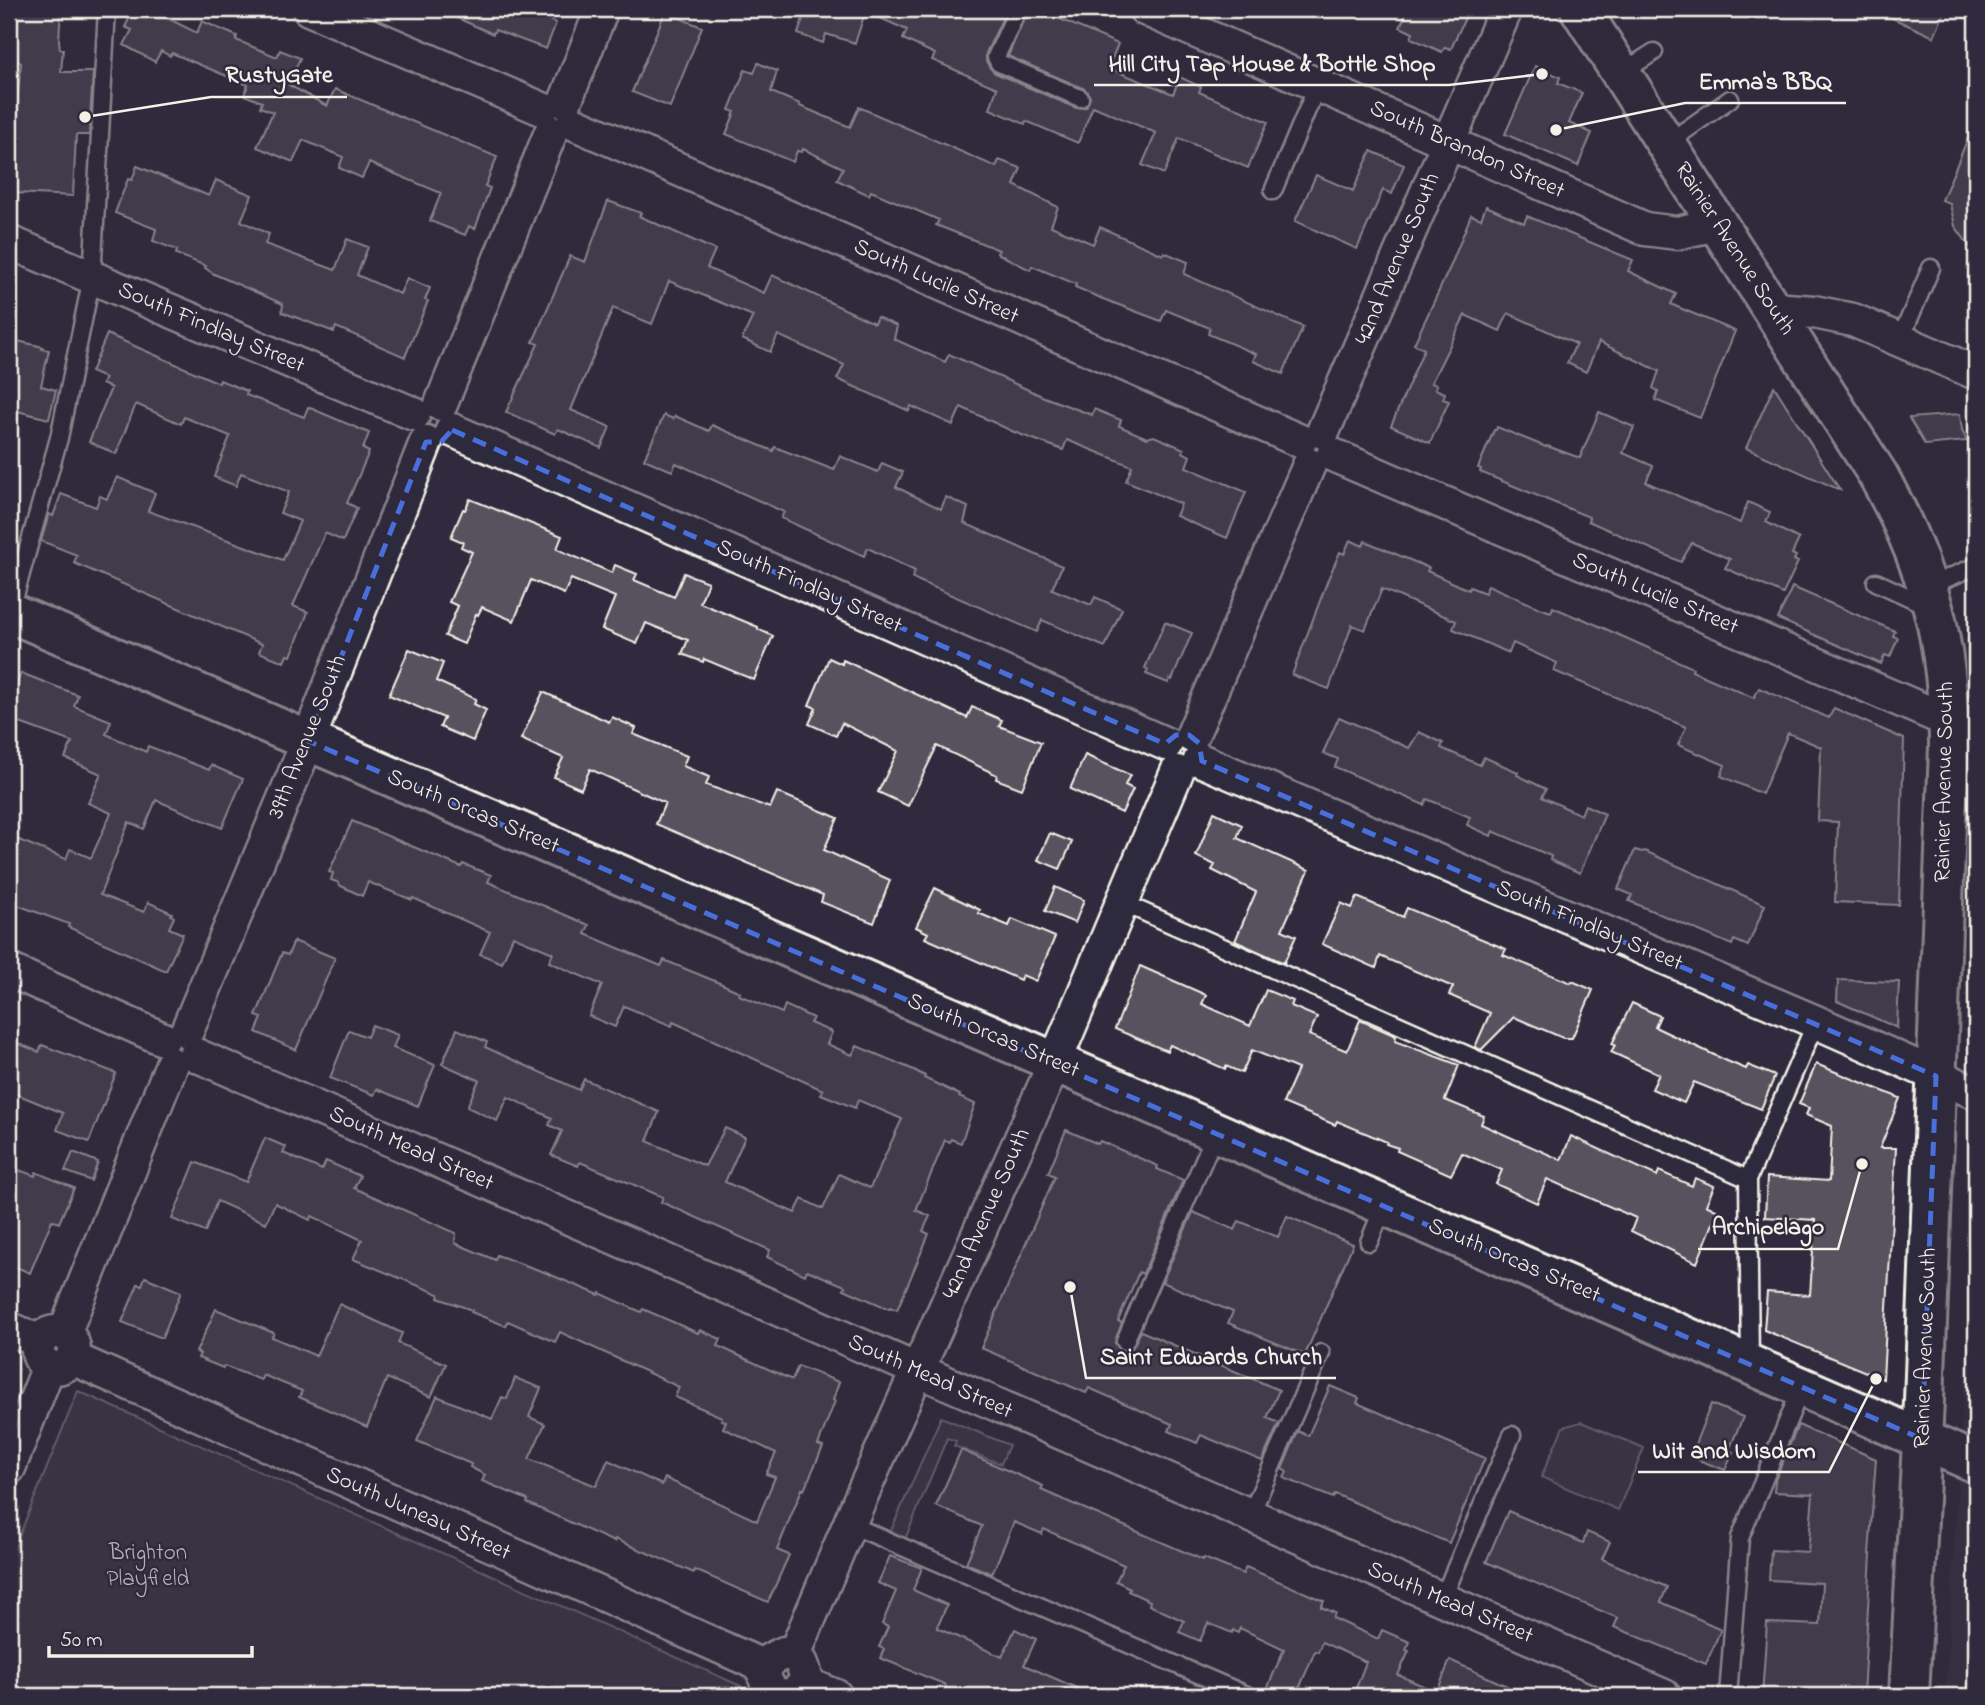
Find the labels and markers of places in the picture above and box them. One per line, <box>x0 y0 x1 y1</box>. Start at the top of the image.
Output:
callout: Hill City Tap House & Bottle Shop <box>1094 40 1449 85</box>
callout: RustyGate <box>211 52 347 97</box>
callout: Emma's BBQ <box>1685 58 1846 103</box>
callout: Archipelago <box>1698 1204 1838 1249</box>
callout: Saint Edwards Church <box>1086 1333 1336 1378</box>
callout: Wit and Wisdom <box>1638 1427 1829 1472</box>

